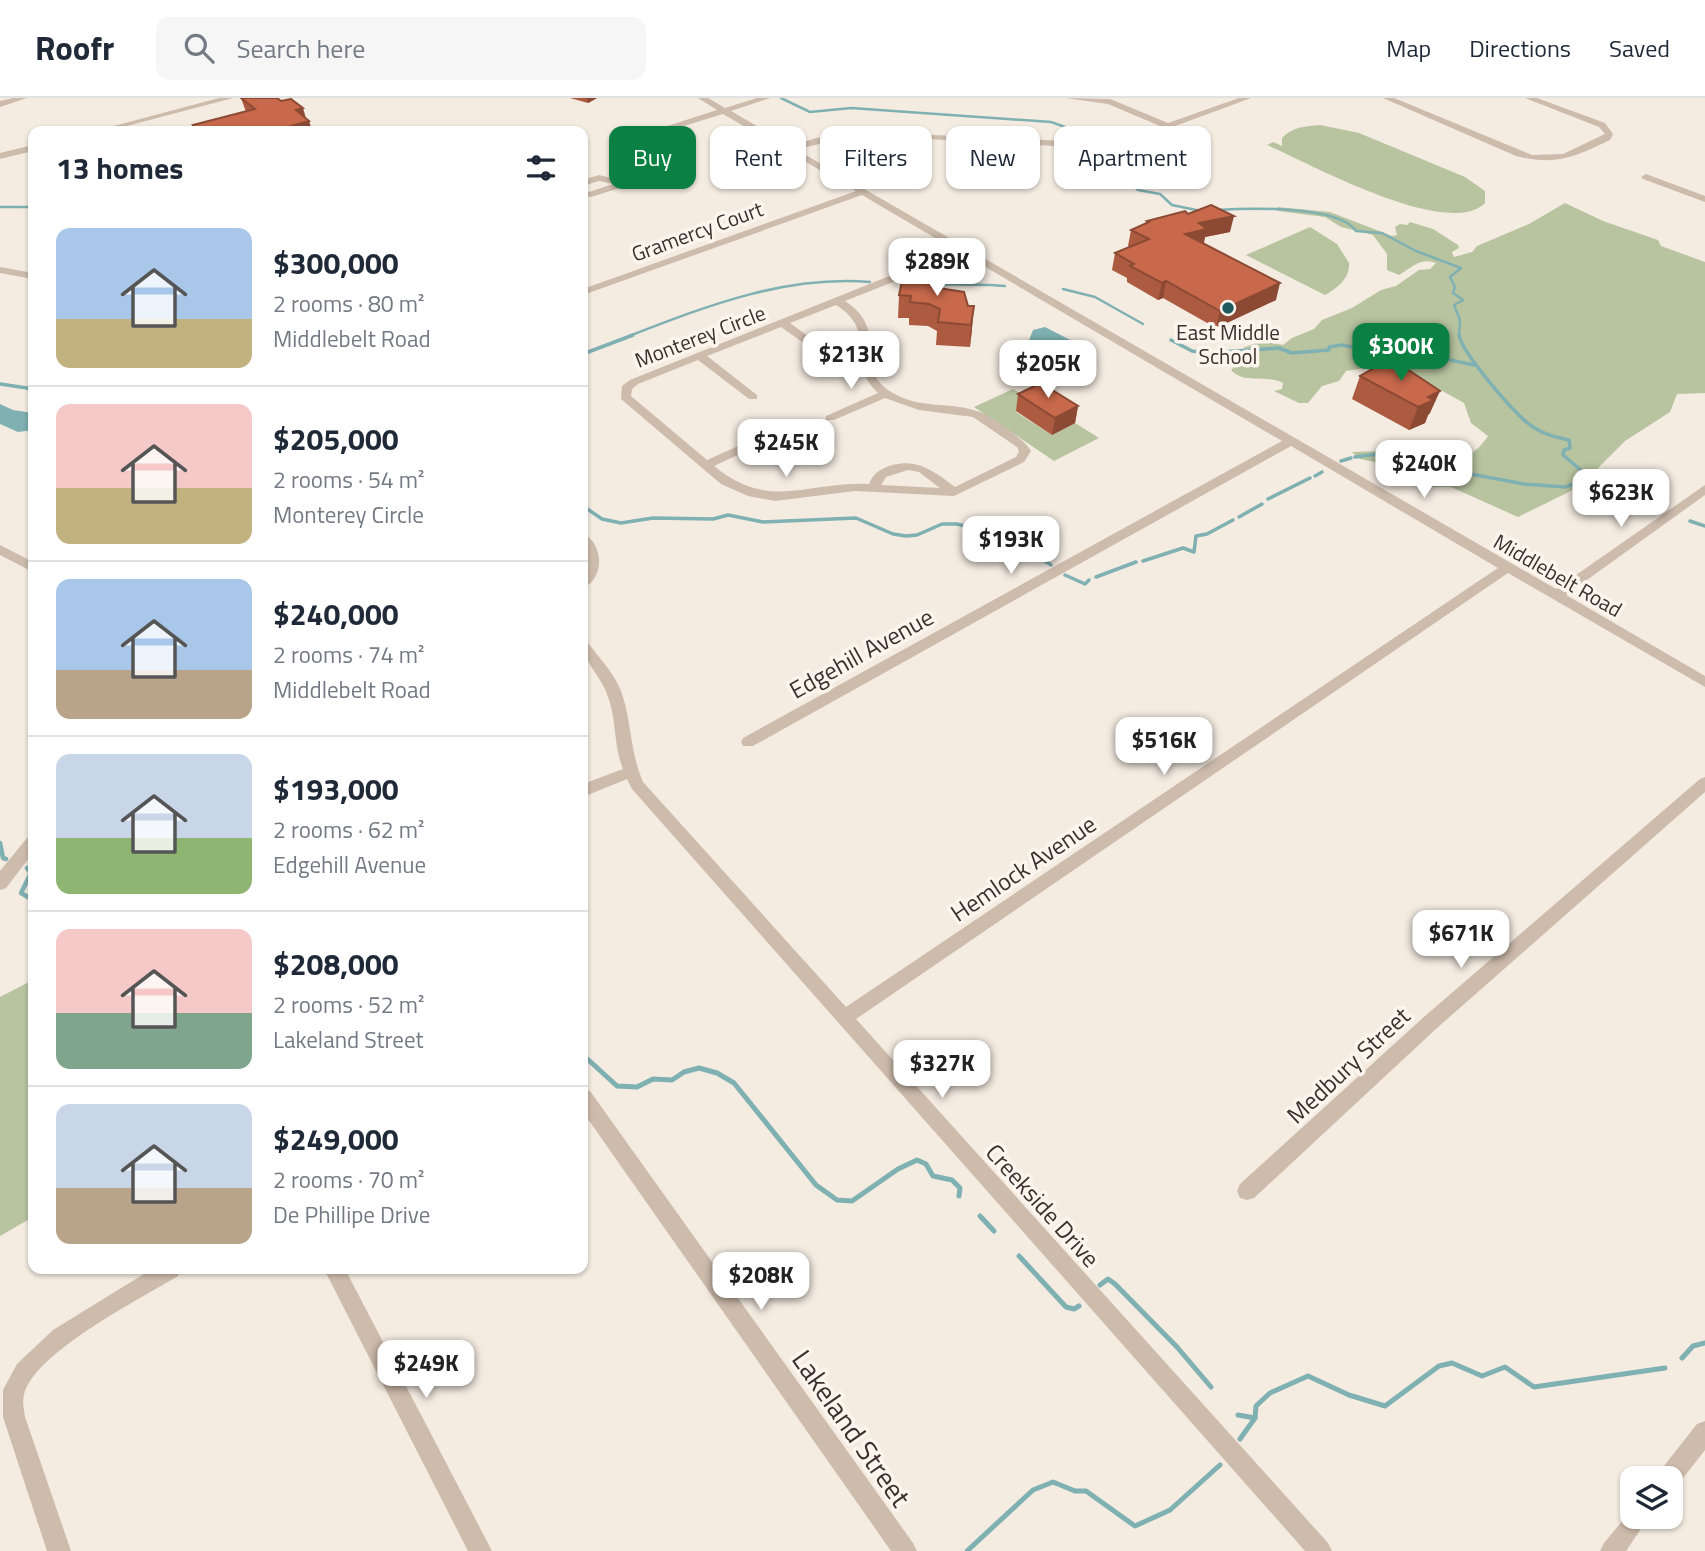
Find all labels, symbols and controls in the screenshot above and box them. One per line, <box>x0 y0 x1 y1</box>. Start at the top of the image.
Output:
search box <box>156 17 646 80</box>
text: Roofr <box>35 23 114 73</box>
icon: search <box>180 29 218 67</box>
text: Search here <box>236 29 365 68</box>
text: Map <box>1386 30 1431 66</box>
text: Directions <box>1469 30 1571 66</box>
text: Saved <box>1609 30 1670 66</box>
chip: Buy <box>609 126 696 189</box>
chip: Rent <box>710 126 806 189</box>
chip: Filters <box>820 126 932 189</box>
chip: New <box>946 126 1040 189</box>
chip: Apartment <box>1054 126 1211 189</box>
text: 13 homes <box>56 145 183 191</box>
icon: filters <box>522 149 560 187</box>
street label: Gramercy Court <box>627 192 768 270</box>
pin: $289K <box>888 238 986 298</box>
text: $300,000 <box>273 240 399 286</box>
text: $289K <box>904 243 970 278</box>
icon: home <box>112 256 196 340</box>
text: 2 rooms · 80 m² <box>273 286 424 321</box>
street label: Monterey Circle <box>630 296 770 376</box>
marker: East Middle School <box>1220 300 1236 316</box>
place label: East Middle School <box>1176 316 1280 372</box>
text: Middlebelt Road <box>273 321 431 356</box>
pin: $300K <box>1352 324 1450 383</box>
text: $300K <box>1368 328 1434 363</box>
pin: $213K <box>802 331 900 391</box>
text: $213K <box>818 336 884 371</box>
pin: $205K <box>999 341 1097 400</box>
text: $205K <box>1015 345 1081 380</box>
text: $205,000 <box>273 416 399 462</box>
pin: $245K <box>737 420 835 479</box>
text: $245K <box>753 424 819 459</box>
icon: home <box>112 432 196 516</box>
pin: $240K <box>1375 440 1473 500</box>
text: $240K <box>1391 445 1457 480</box>
text: 2 rooms · 54 m² <box>273 462 424 497</box>
pin: $623K <box>1572 470 1670 529</box>
text: $623K <box>1588 474 1654 509</box>
text: Monterey Circle <box>273 497 424 532</box>
pin: $193K <box>962 517 1060 576</box>
text: $193K <box>978 521 1044 556</box>
street label: Middlebelt Road <box>1488 525 1628 625</box>
text: $240,000 <box>273 591 399 637</box>
street label: Edgehill Avenue <box>782 599 940 707</box>
icon: home <box>112 607 196 691</box>
text: 2 rooms · 74 m² <box>273 637 424 672</box>
text: Middlebelt Road <box>273 672 431 707</box>
pin: $516K <box>1115 718 1213 777</box>
text: $516K <box>1131 722 1197 757</box>
text: $193,000 <box>273 766 399 812</box>
icon: home <box>112 782 196 866</box>
street label: Hemlock Avenue <box>943 806 1103 930</box>
text: 2 rooms · 62 m² <box>273 812 424 847</box>
text: Edgehill Avenue <box>273 847 426 882</box>
pin: $671K <box>1412 910 1510 970</box>
text: $671K <box>1428 915 1494 950</box>
text: $208,000 <box>273 941 399 987</box>
icon: home <box>112 957 196 1041</box>
text: 2 rooms · 52 m² <box>273 987 424 1022</box>
street label: Medbury Street <box>1278 998 1418 1132</box>
text: Lakeland Street <box>273 1022 424 1057</box>
pin: $327K <box>893 1040 991 1100</box>
text: $327K <box>909 1045 975 1080</box>
text: $249,000 <box>273 1116 399 1162</box>
icon: home <box>112 1132 196 1216</box>
street label: Creekside Drive <box>978 1135 1108 1275</box>
text: 2 rooms · 70 m² <box>273 1162 424 1197</box>
text: De Phillipe Drive <box>273 1197 430 1232</box>
pin: $208K <box>712 1252 810 1312</box>
text: $208K <box>728 1257 794 1292</box>
pin: $249K <box>377 1340 475 1400</box>
street label: Lakeland Street <box>782 1341 922 1516</box>
text: $249K <box>393 1345 459 1380</box>
map controls <box>1620 1466 1683 1529</box>
button: layers <box>1620 1466 1683 1529</box>

